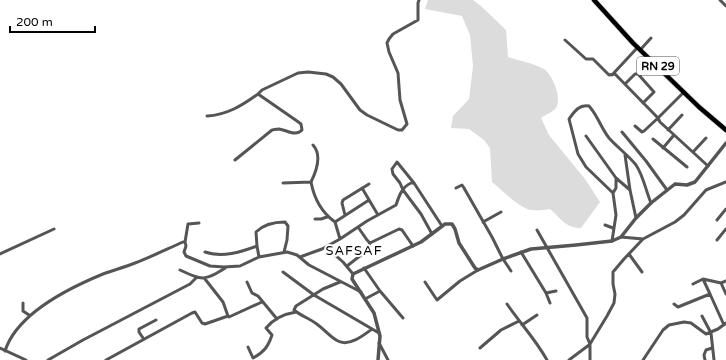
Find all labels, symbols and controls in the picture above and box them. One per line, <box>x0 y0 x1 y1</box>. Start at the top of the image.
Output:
scale bar <box>10 8 95 34</box>
text: 200 m <box>16 15 53 29</box>
road number: RN 29 <box>637 57 679 75</box>
district label: SAFSAF <box>325 243 383 259</box>

